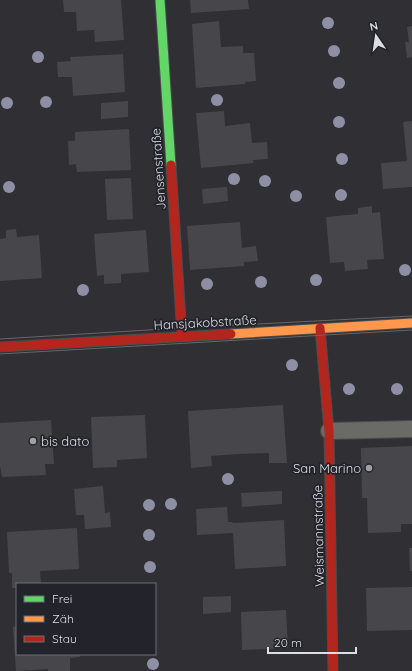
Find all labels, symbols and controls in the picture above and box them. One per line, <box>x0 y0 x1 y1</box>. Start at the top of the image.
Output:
north arrow <box>356 16 396 56</box>
text: N <box>368 19 379 34</box>
street label: Jensenstraße <box>147 128 169 210</box>
street label: Hansjakobstraße <box>153 311 257 333</box>
place label: bis dato <box>41 433 89 449</box>
marker: bis dato <box>28 436 38 446</box>
place label: San Marino <box>293 460 361 476</box>
marker: San Marino <box>364 463 374 473</box>
street label: Weismannstraße <box>309 485 327 587</box>
legend <box>16 583 156 655</box>
text: Frei <box>52 591 72 606</box>
text: Zäh <box>52 611 74 626</box>
scale bar <box>268 629 356 655</box>
text: Stau <box>52 631 77 646</box>
text: 20 m <box>274 635 302 650</box>

